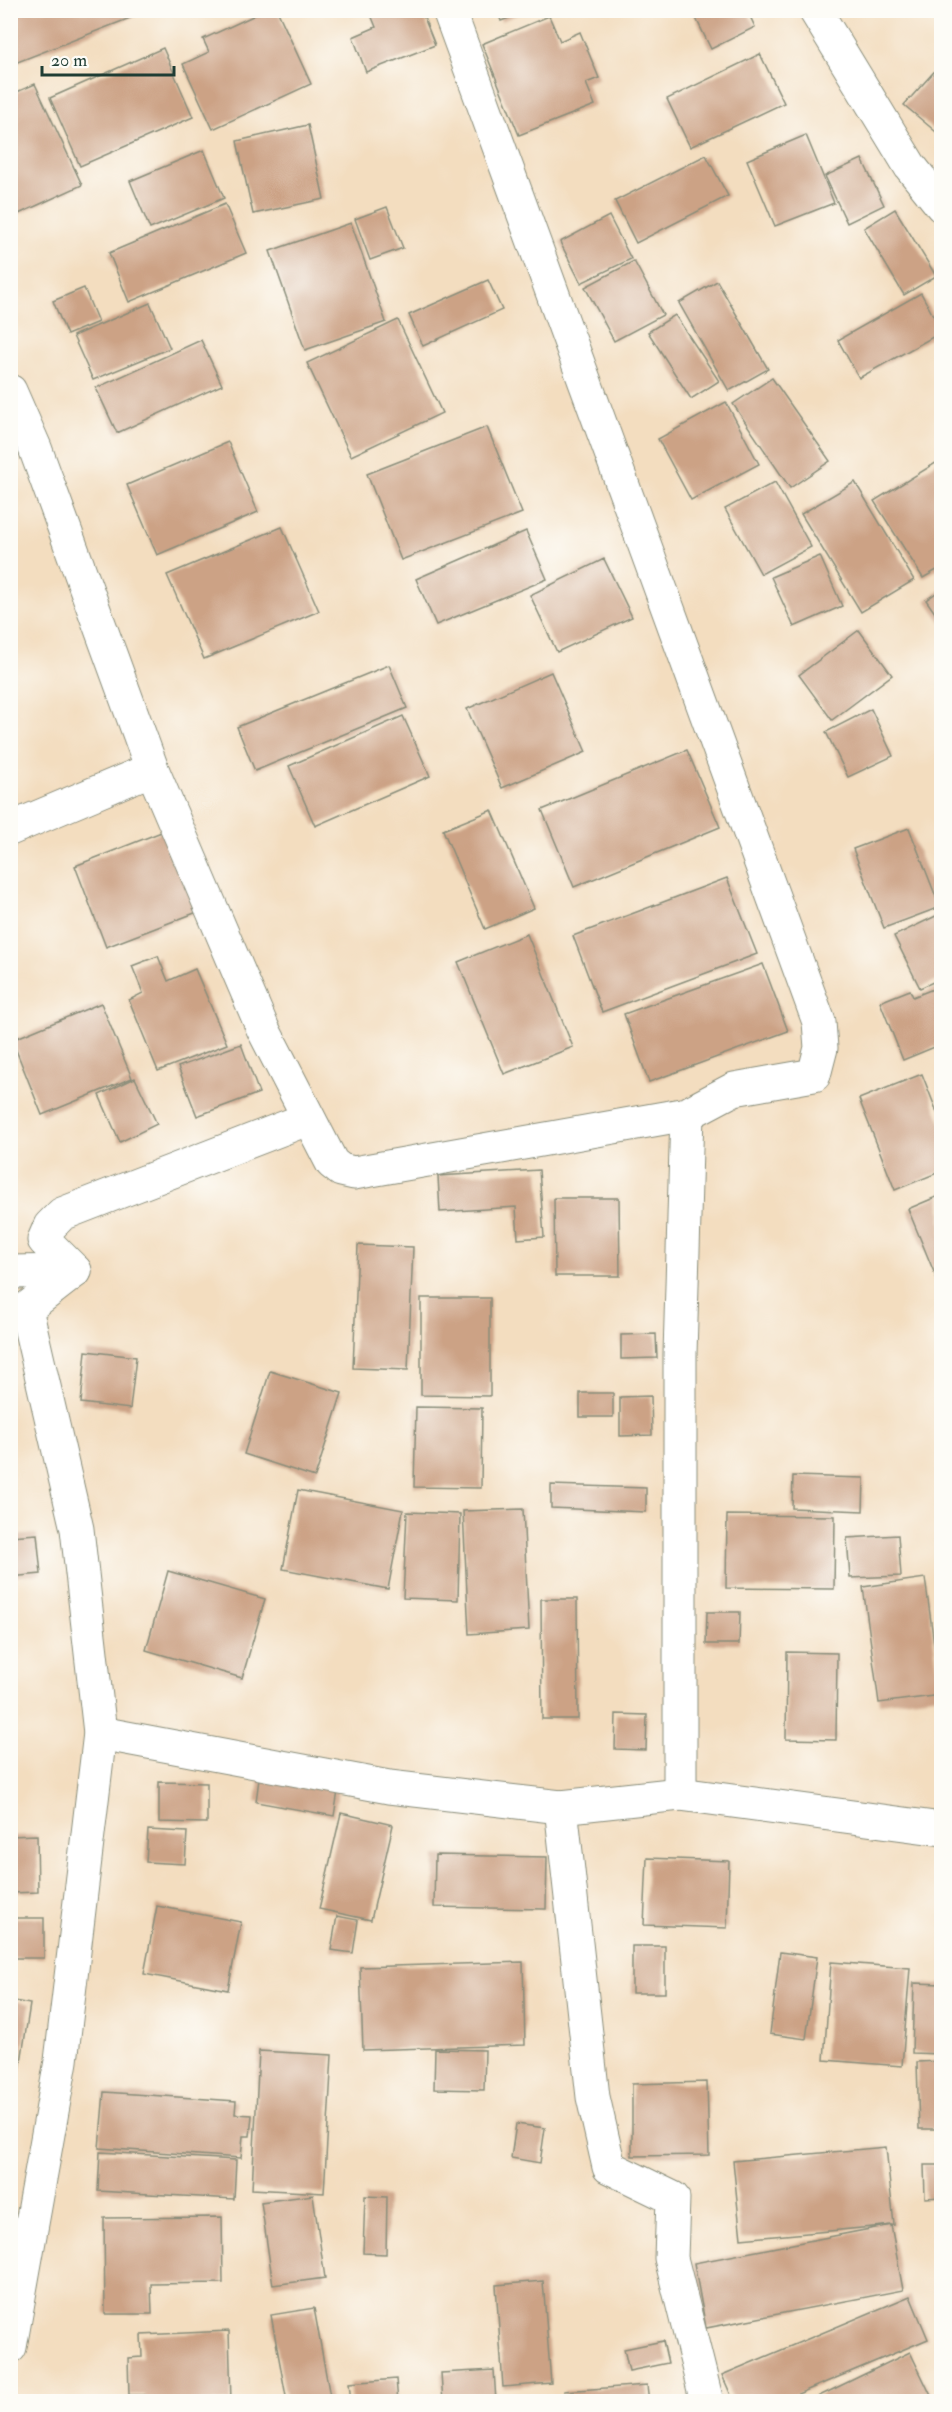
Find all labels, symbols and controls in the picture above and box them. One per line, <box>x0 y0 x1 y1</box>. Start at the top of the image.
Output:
scale bar <box>42 39 174 77</box>
text: 20 m <box>51 49 87 72</box>

